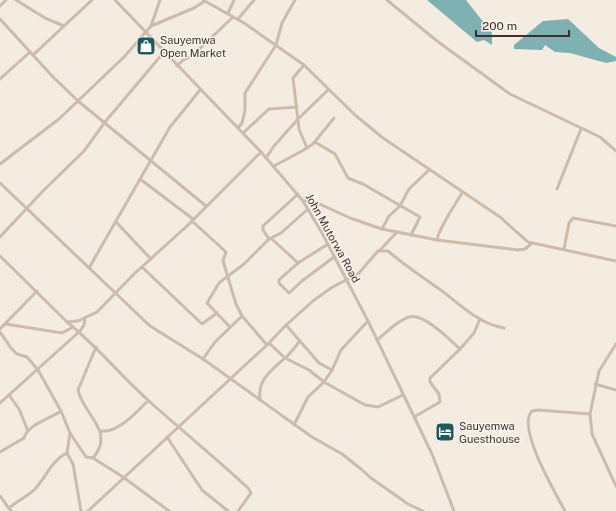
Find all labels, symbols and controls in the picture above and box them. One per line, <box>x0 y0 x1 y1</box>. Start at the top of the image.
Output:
scale bar <box>476 12 569 38</box>
text: 200 m <box>482 19 517 33</box>
place label: Sauyemwa Open Market <box>160 34 226 59</box>
shop icon: Sauyemwa Open Market <box>135 35 157 57</box>
street label: John Mutorwa Road <box>304 191 362 285</box>
place label: Sauyemwa Guesthouse <box>459 420 520 445</box>
hotel icon: Sauyemwa Guesthouse <box>434 421 456 443</box>

